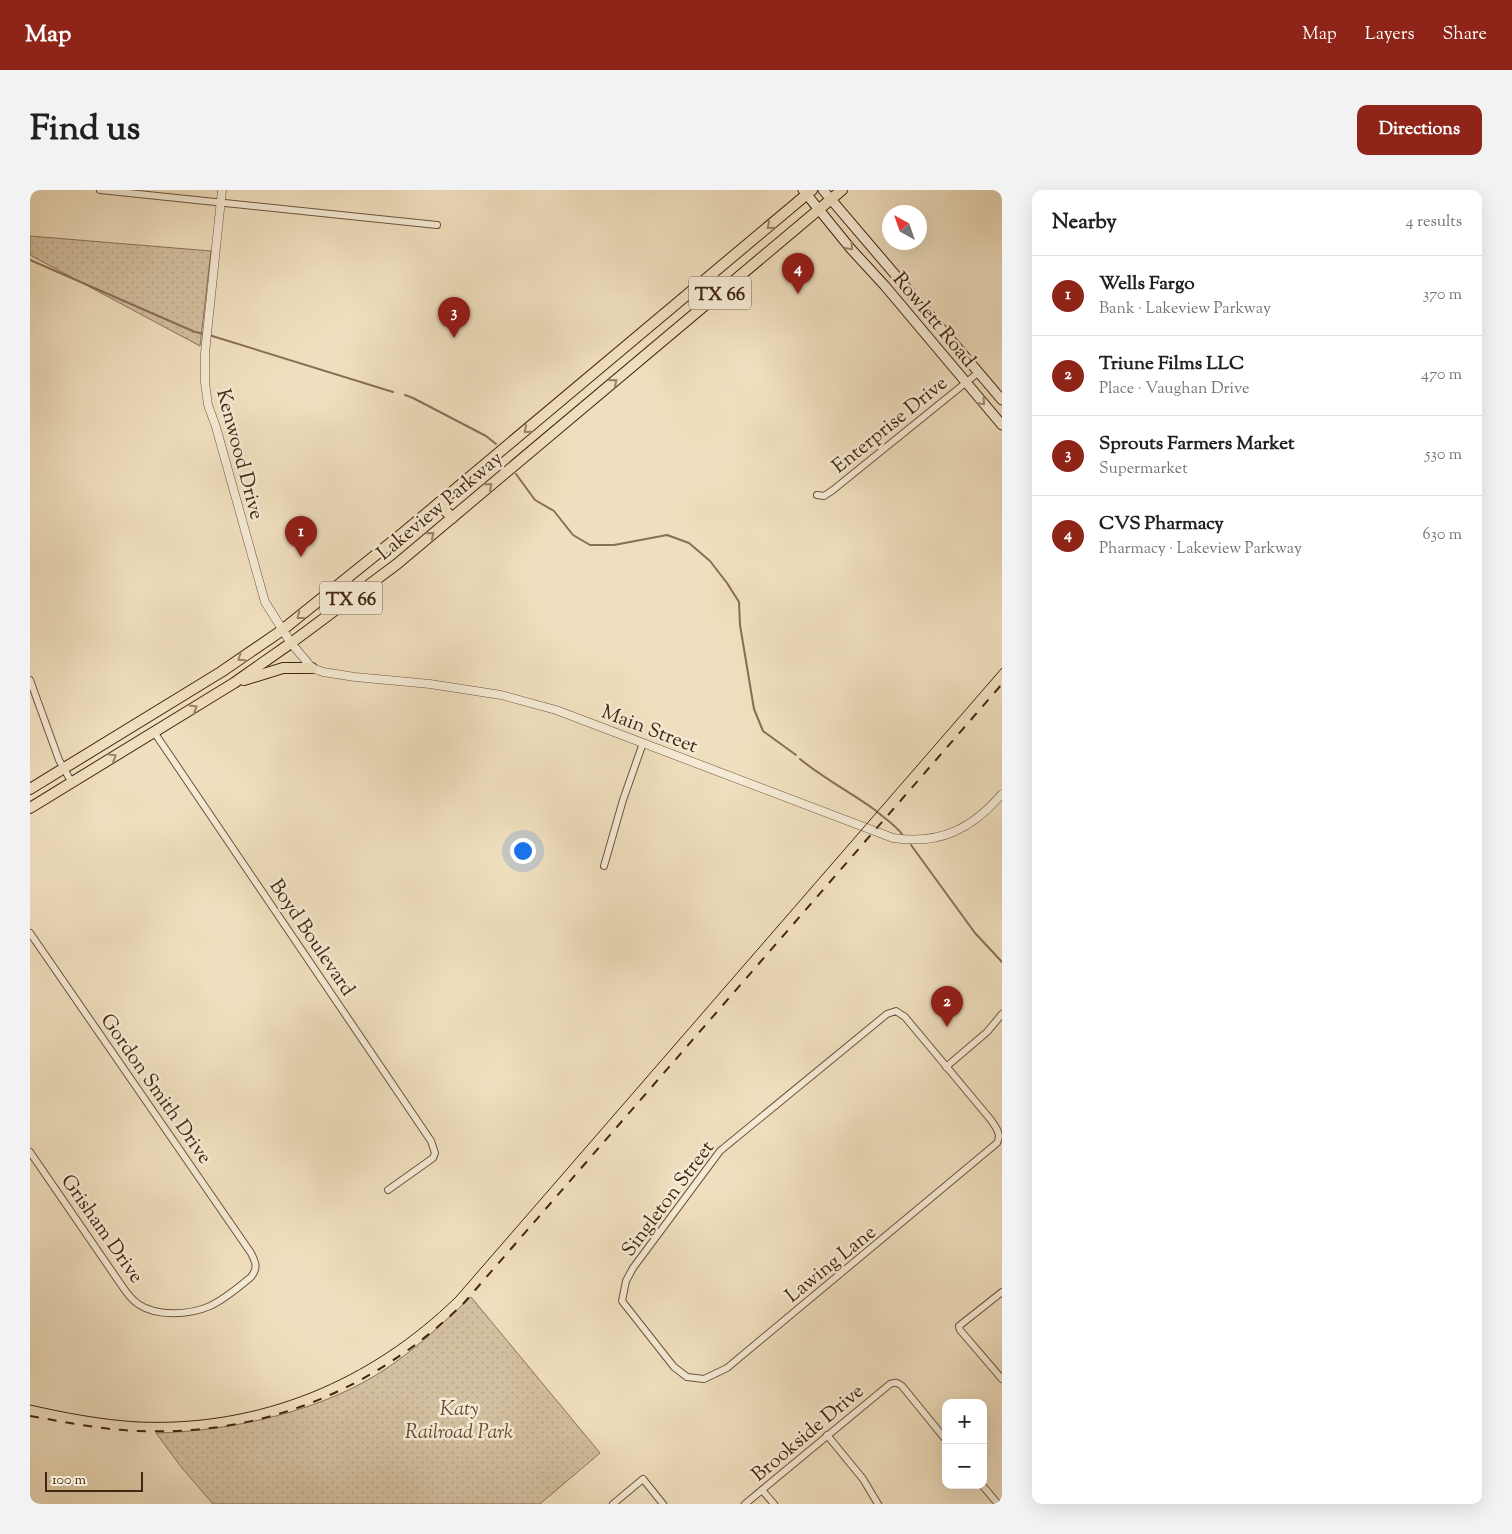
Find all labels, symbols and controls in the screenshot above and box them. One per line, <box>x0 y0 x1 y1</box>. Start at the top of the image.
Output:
text: Map <box>25 18 71 52</box>
text: Map <box>1302 22 1337 48</box>
text: Layers <box>1365 22 1415 48</box>
text: Share <box>1443 22 1487 48</box>
text: Find us <box>30 105 140 156</box>
button: Directions <box>1357 105 1482 155</box>
north arrow <box>882 205 927 250</box>
text: Nearby <box>1052 208 1117 238</box>
text: 4 results <box>1406 211 1462 234</box>
one-way arrow <box>766 221 775 230</box>
one-way arrow <box>844 242 853 251</box>
pin: 4 <box>782 253 814 294</box>
street label: Rowlett Road <box>885 267 982 375</box>
text: Wells Fargo <box>1099 271 1195 298</box>
road number: TX 66 <box>689 276 751 310</box>
text: 1 <box>1065 284 1071 307</box>
text: 370 m <box>1423 284 1462 307</box>
pin: 3 <box>438 297 470 338</box>
text: Bank · Lakeview Parkway <box>1099 298 1271 321</box>
text: Triune Films LLC <box>1099 351 1244 378</box>
text: 2 <box>1064 364 1072 387</box>
text: 470 m <box>1421 364 1462 387</box>
street label: Enterprise Drive <box>827 370 955 482</box>
one-way arrow <box>608 378 617 387</box>
text: Place · Vaughan Drive <box>1099 378 1249 401</box>
street label: Kenwood Drive <box>207 386 270 523</box>
one-way arrow <box>976 396 985 405</box>
one-way arrow <box>524 424 533 432</box>
text: Sprouts Farmers Market <box>1099 431 1294 458</box>
text: 3 <box>1065 444 1071 467</box>
text: 530 m <box>1425 444 1462 467</box>
street label: Lakeview Parkway <box>371 445 510 568</box>
text: Supermarket <box>1099 458 1188 481</box>
one-way arrow <box>483 483 492 492</box>
text: CVS Pharmacy <box>1099 511 1224 538</box>
pin: 1 <box>285 516 317 557</box>
text: 4 <box>1064 524 1072 547</box>
text: 630 m <box>1423 524 1462 547</box>
one-way arrow <box>426 532 435 541</box>
text: Pharmacy · Lakeview Parkway <box>1099 538 1302 561</box>
road number: TX 66 <box>320 582 382 614</box>
one-way arrow <box>296 610 306 619</box>
one-way arrow <box>238 652 247 661</box>
street label: Main Street <box>597 699 702 762</box>
one-way arrow <box>188 704 197 714</box>
one-way arrow <box>108 754 117 764</box>
your location <box>510 838 536 864</box>
street label: Boyd Boulevard <box>261 874 361 1003</box>
pin: 2 <box>931 986 963 1027</box>
street label: Gordon Smith Drive <box>92 1008 218 1171</box>
street label: Singleton Street <box>616 1135 723 1264</box>
street label: Grisham Drive <box>53 1169 149 1290</box>
street label: Lawing Lane <box>780 1219 883 1311</box>
street label: Brookside Drive <box>746 1378 871 1490</box>
park label: Katy Railroad Park <box>405 1396 513 1448</box>
map controls <box>942 1399 987 1489</box>
button: + <box>942 1399 987 1444</box>
button: − <box>942 1444 987 1489</box>
scale bar <box>45 1469 142 1492</box>
text: 100 m <box>52 1471 86 1491</box>

